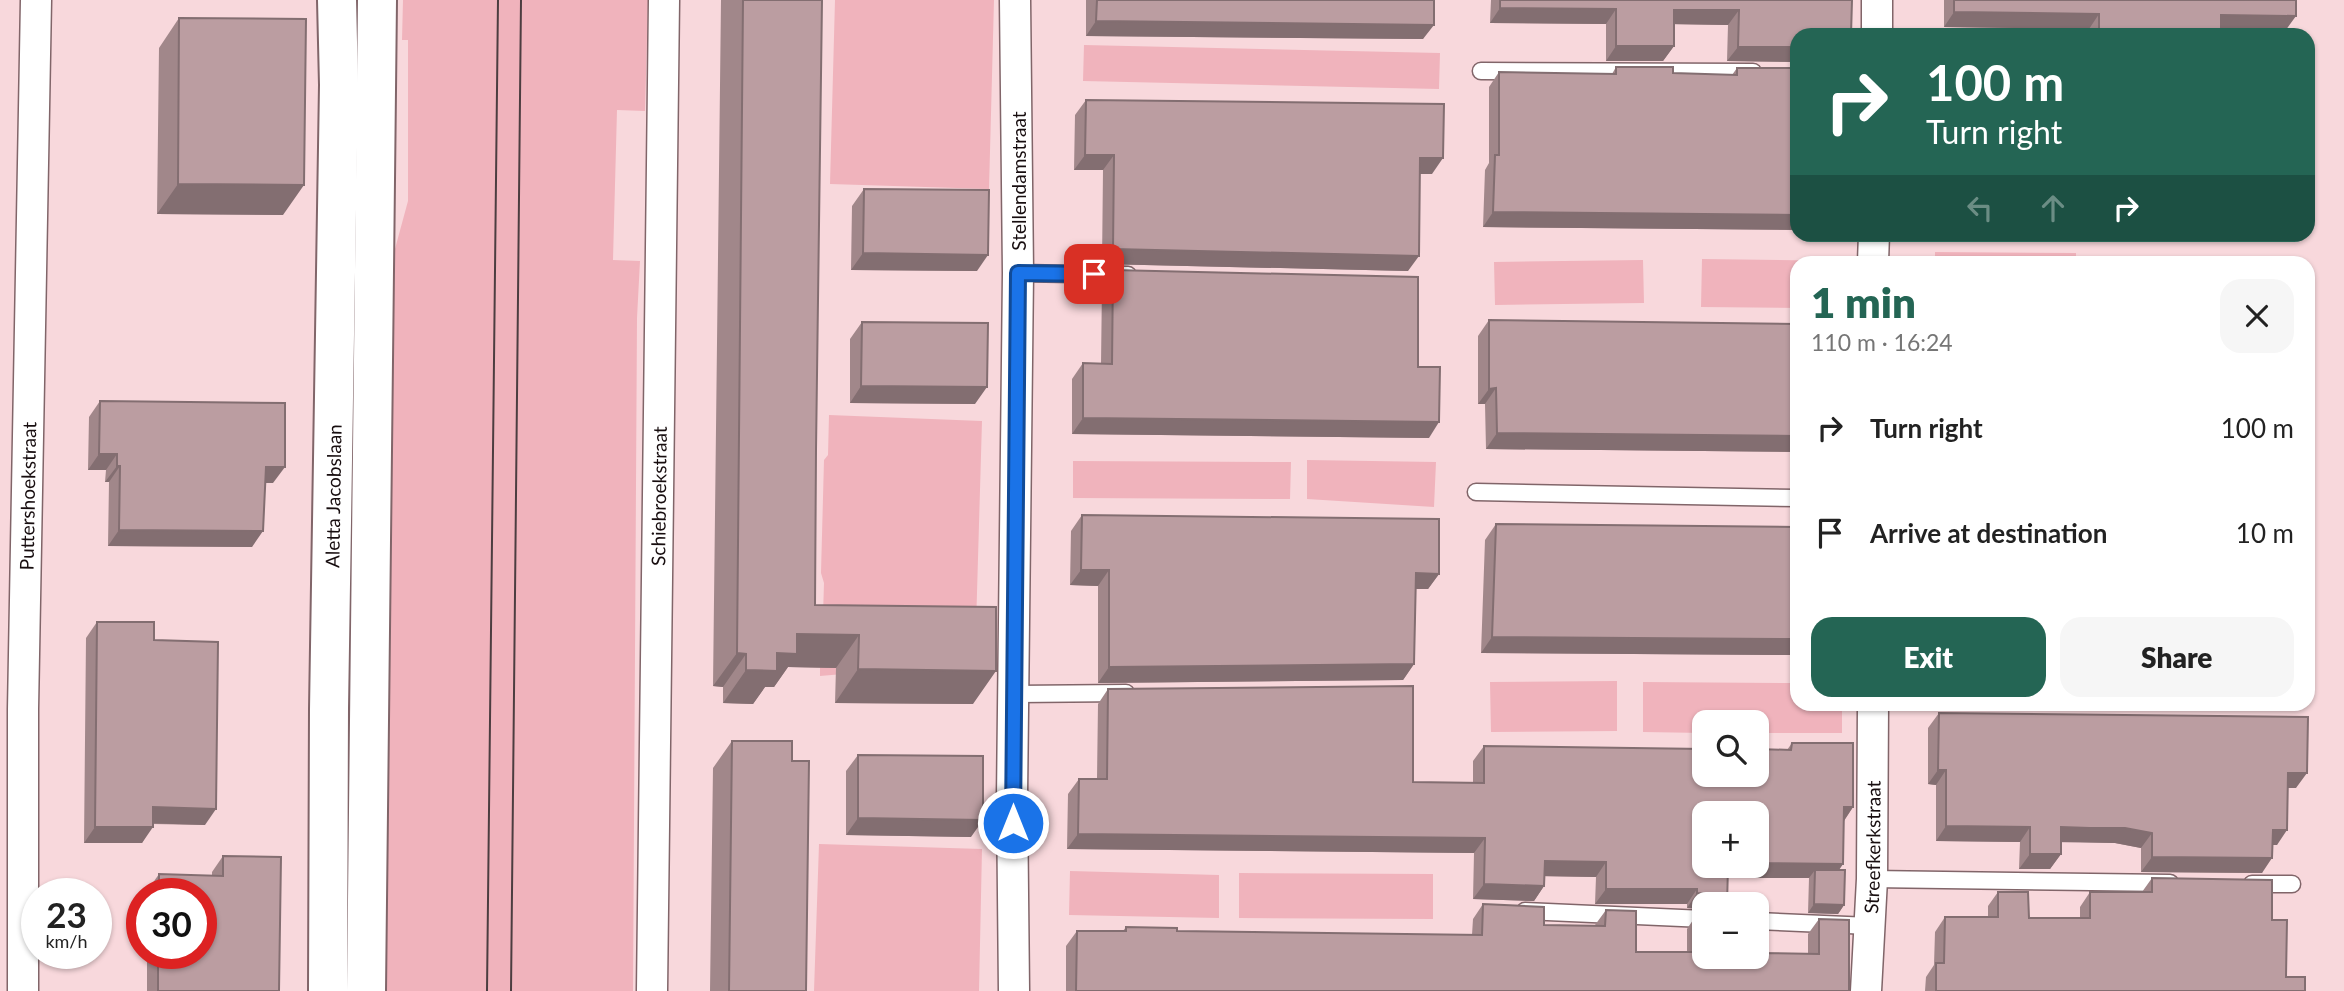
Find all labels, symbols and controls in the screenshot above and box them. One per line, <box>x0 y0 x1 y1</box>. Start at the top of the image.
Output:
text: 100 m <box>1926 53 2064 111</box>
icon: right <box>1811 56 1902 147</box>
street label: Stellendamstraat <box>1007 111 1030 251</box>
text: Turn right <box>1926 112 2062 151</box>
icon: left <box>1961 189 1999 227</box>
icon: ahead <box>2034 189 2072 227</box>
icon: right <box>2107 189 2145 227</box>
pin <box>1064 244 1124 304</box>
icon: arrive <box>1075 255 1113 293</box>
text: 1 min <box>1811 277 1916 327</box>
button: close <box>2220 279 2294 353</box>
text: 110 m · 16:24 <box>1811 328 1953 356</box>
icon: right <box>1811 409 1849 447</box>
text: Turn right <box>1870 412 1983 444</box>
text: 100 m <box>2221 412 2294 444</box>
street label: Puttershoekstraat <box>14 421 40 570</box>
street label: Aletta Jacobslaan <box>320 424 345 568</box>
street label: Schiebroekstraat <box>646 426 670 566</box>
icon: arrive <box>1811 514 1849 552</box>
text: Arrive at destination <box>1870 517 2107 549</box>
text: 10 m <box>2236 517 2294 549</box>
button: Exit <box>1811 617 2046 697</box>
button: Share <box>2060 617 2294 697</box>
map controls <box>1692 710 1769 969</box>
button: search <box>1692 710 1769 787</box>
street label: Streefkerkstraat <box>1859 780 1884 914</box>
position arrow <box>976 786 1050 860</box>
button: + <box>1692 801 1769 878</box>
speed limit sign: 30 <box>126 878 217 969</box>
button: − <box>1692 892 1769 969</box>
text: 23 <box>46 893 87 935</box>
text: km/h <box>45 930 88 952</box>

